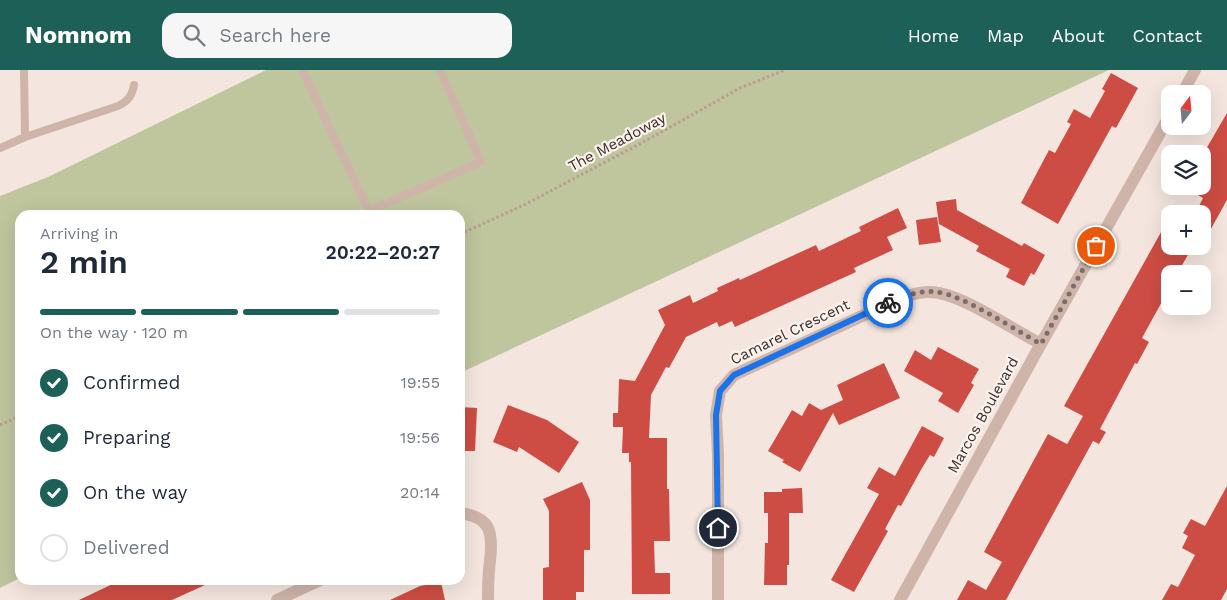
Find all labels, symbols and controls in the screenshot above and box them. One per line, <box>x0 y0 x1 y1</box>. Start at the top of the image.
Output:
search box <box>162 13 512 58</box>
text: Nomnom <box>25 21 132 49</box>
icon: search <box>180 21 208 49</box>
text: Search here <box>220 24 331 47</box>
text: Home <box>908 25 959 46</box>
text: Map <box>987 25 1024 46</box>
text: About <box>1052 25 1104 46</box>
text: Contact <box>1132 25 1202 46</box>
north arrow <box>1161 85 1211 135</box>
map controls <box>1161 85 1211 315</box>
street label: The Meadoway <box>565 109 669 175</box>
button: layers <box>1161 145 1211 195</box>
button: + <box>1161 205 1211 255</box>
text: Arriving in <box>40 224 118 243</box>
pin <box>1075 225 1117 267</box>
icon: bag <box>1082 232 1110 260</box>
text: 20:22–20:27 <box>326 241 440 264</box>
text: 2 min <box>40 243 128 281</box>
button: − <box>1161 265 1211 315</box>
courier <box>863 278 913 328</box>
icon: bike <box>874 289 902 317</box>
street label: Camarel Crescent <box>727 295 853 369</box>
text: On the way · 120 m <box>40 323 188 342</box>
street label: Marcos Boulevard <box>944 354 1022 476</box>
icon: check <box>40 369 68 397</box>
text: Confirmed <box>83 371 180 394</box>
text: 19:55 <box>401 373 440 392</box>
icon: check <box>40 424 68 452</box>
text: Preparing <box>83 426 170 449</box>
text: 19:56 <box>400 428 440 447</box>
icon: check <box>40 479 68 507</box>
text: On the way <box>83 481 187 504</box>
text: 20:14 <box>400 483 440 502</box>
pin <box>697 507 739 549</box>
icon: home <box>704 514 732 542</box>
text: Delivered <box>83 536 170 559</box>

